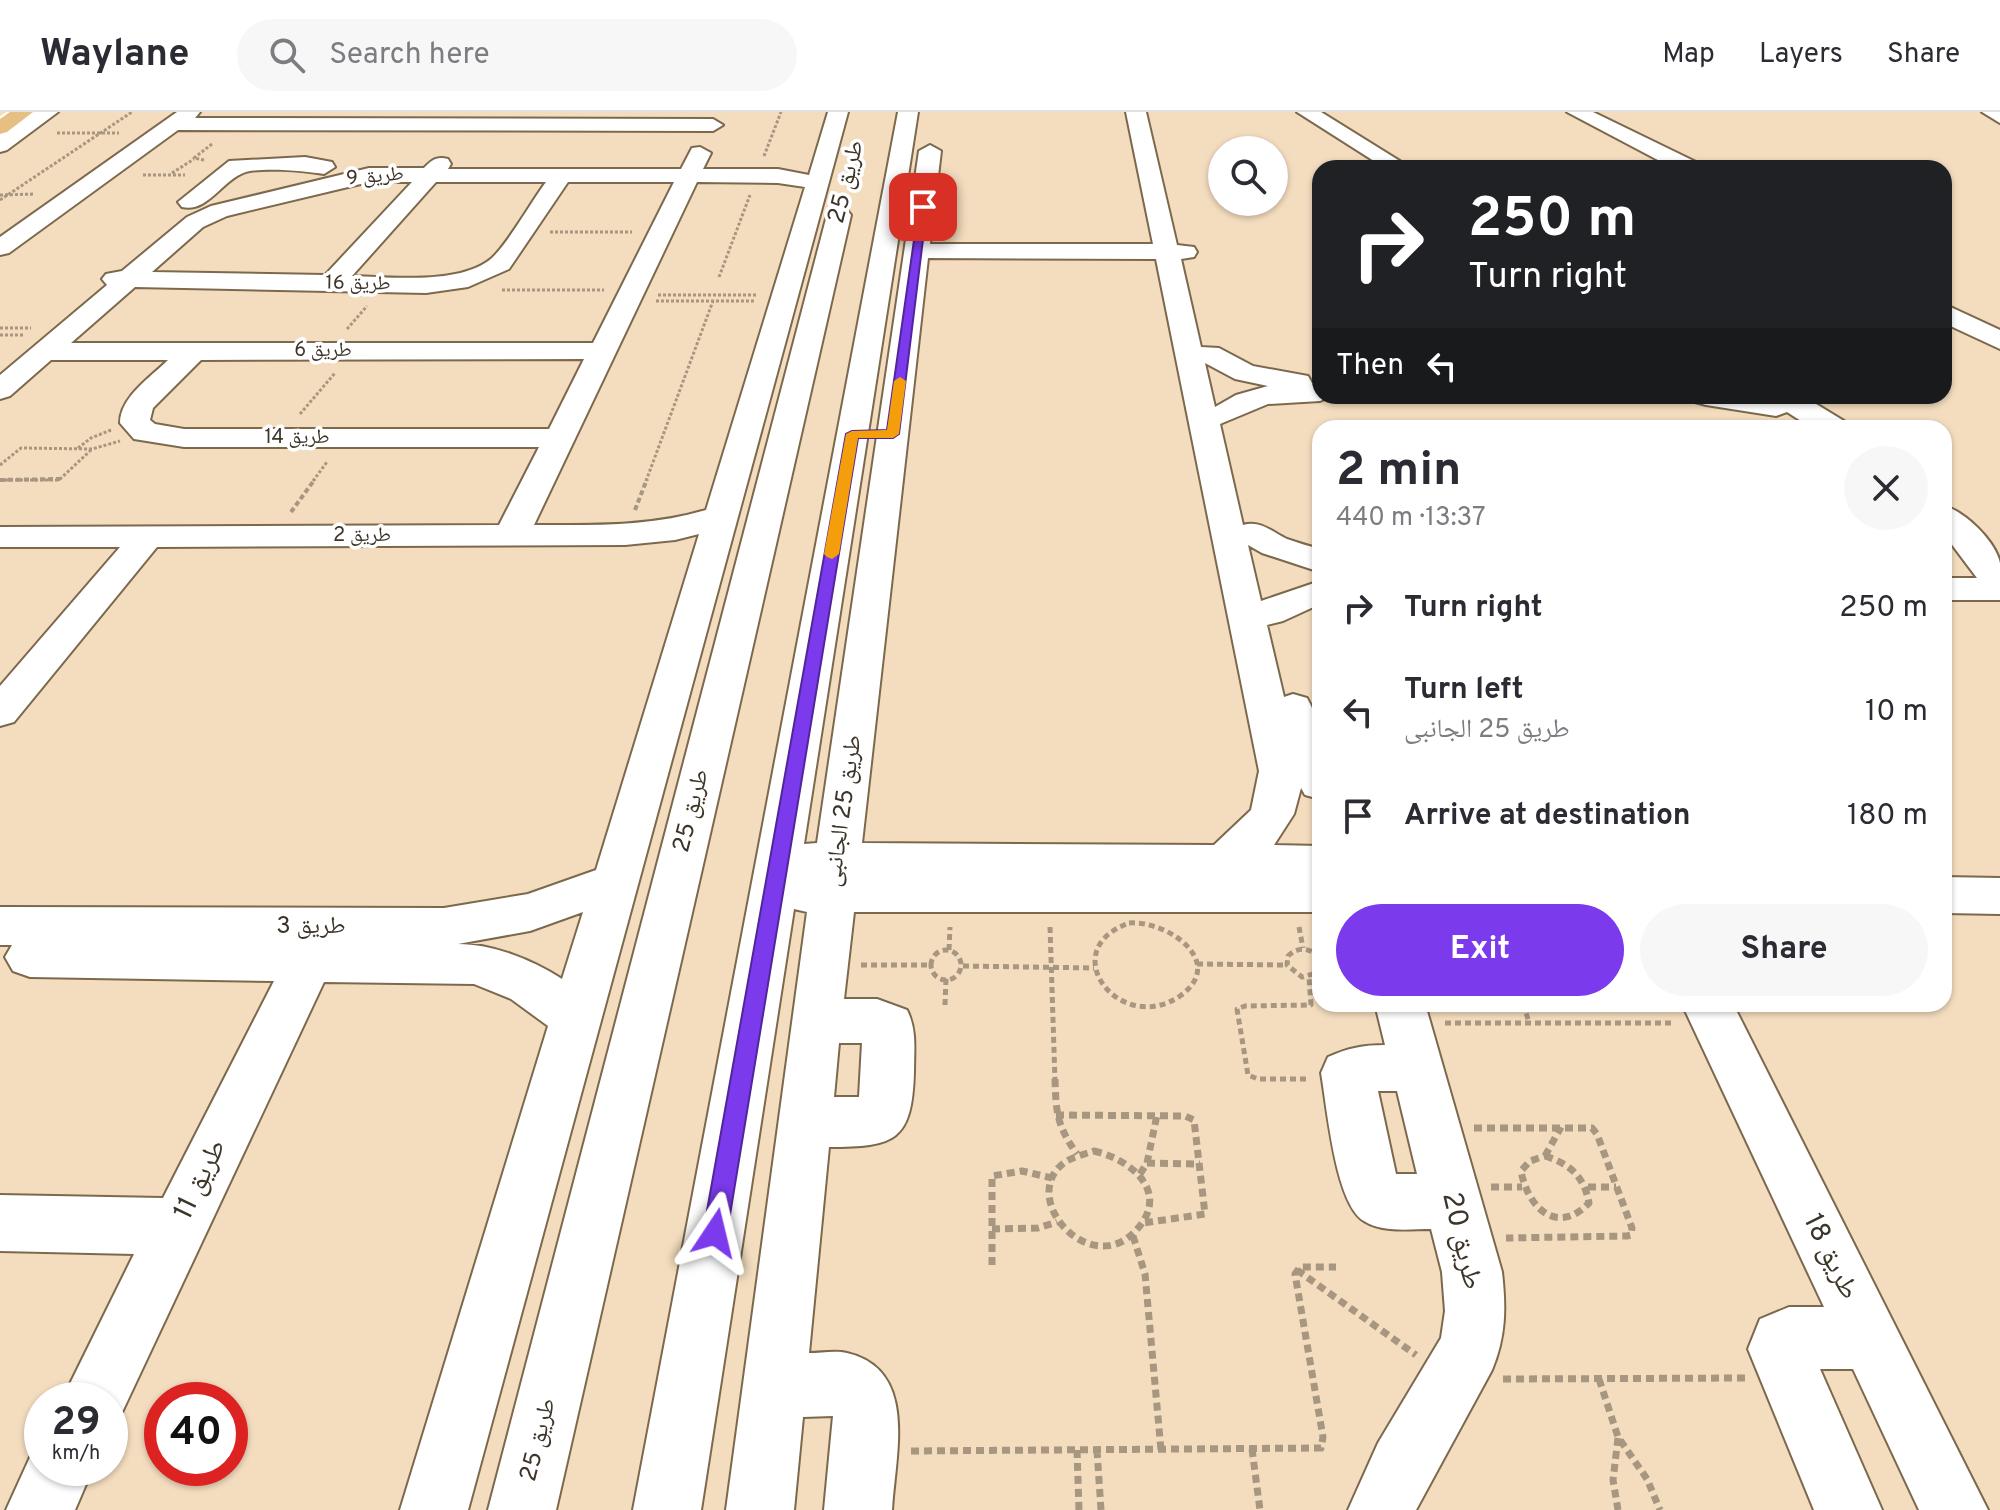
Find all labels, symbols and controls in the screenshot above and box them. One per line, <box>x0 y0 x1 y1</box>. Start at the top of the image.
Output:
search box <box>237 19 797 91</box>
text: Waylane <box>40 31 189 80</box>
icon: search <box>265 33 309 77</box>
text: Search here <box>329 37 490 74</box>
text: Map <box>1662 37 1715 73</box>
text: Layers <box>1759 37 1843 73</box>
text: Share <box>1887 37 1960 73</box>
map controls <box>1208 136 1288 216</box>
button: search <box>1208 136 1288 216</box>
street label: طريق 25 <box>822 137 872 227</box>
street label: طريق 9 <box>345 162 405 192</box>
pin <box>889 173 957 241</box>
icon: arrive <box>901 185 945 229</box>
text: 250 m <box>1468 186 1636 256</box>
icon: right <box>1336 192 1440 296</box>
text: Turn right <box>1468 255 1627 301</box>
street label: طريق 16 <box>325 270 391 298</box>
street label: طريق 6 <box>294 338 352 364</box>
icon: left <box>1420 344 1464 388</box>
text: Then <box>1336 348 1404 385</box>
street label: طريق 14 <box>264 425 330 451</box>
text: 2 min <box>1336 442 1461 502</box>
button: close <box>1844 446 1928 530</box>
text: 440 m · 13:37 <box>1336 502 1486 535</box>
street label: طريق 2 <box>333 523 391 549</box>
icon: right <box>1336 586 1380 630</box>
text: Turn right <box>1404 590 1542 627</box>
text: 250 m <box>1839 590 1928 627</box>
text: Turn left <box>1404 672 1524 709</box>
icon: left <box>1336 690 1380 734</box>
text: 10 m <box>1865 694 1928 731</box>
text: طريق 25 الجانبى <box>1404 714 1570 747</box>
street label: طريق 25 الجانبى <box>818 733 870 889</box>
street label: طريق 25 <box>667 766 717 856</box>
icon: arrive <box>1336 794 1380 838</box>
text: Arrive at destination <box>1404 798 1690 835</box>
text: 180 m <box>1847 798 1928 835</box>
button: Exit <box>1336 904 1624 996</box>
button: Share <box>1640 904 1928 996</box>
street label: طريق 3 <box>276 912 346 942</box>
street label: طريق 11 <box>166 1134 236 1226</box>
street label: طريق 20 <box>1432 1189 1490 1293</box>
position arrow <box>673 1191 757 1275</box>
street label: طريق 18 <box>1794 1208 1866 1306</box>
speed limit sign: 40 <box>144 1382 248 1486</box>
street label: طريق 25 <box>514 1395 564 1485</box>
text: 29 <box>51 1399 101 1449</box>
text: km/h <box>52 1441 100 1467</box>

